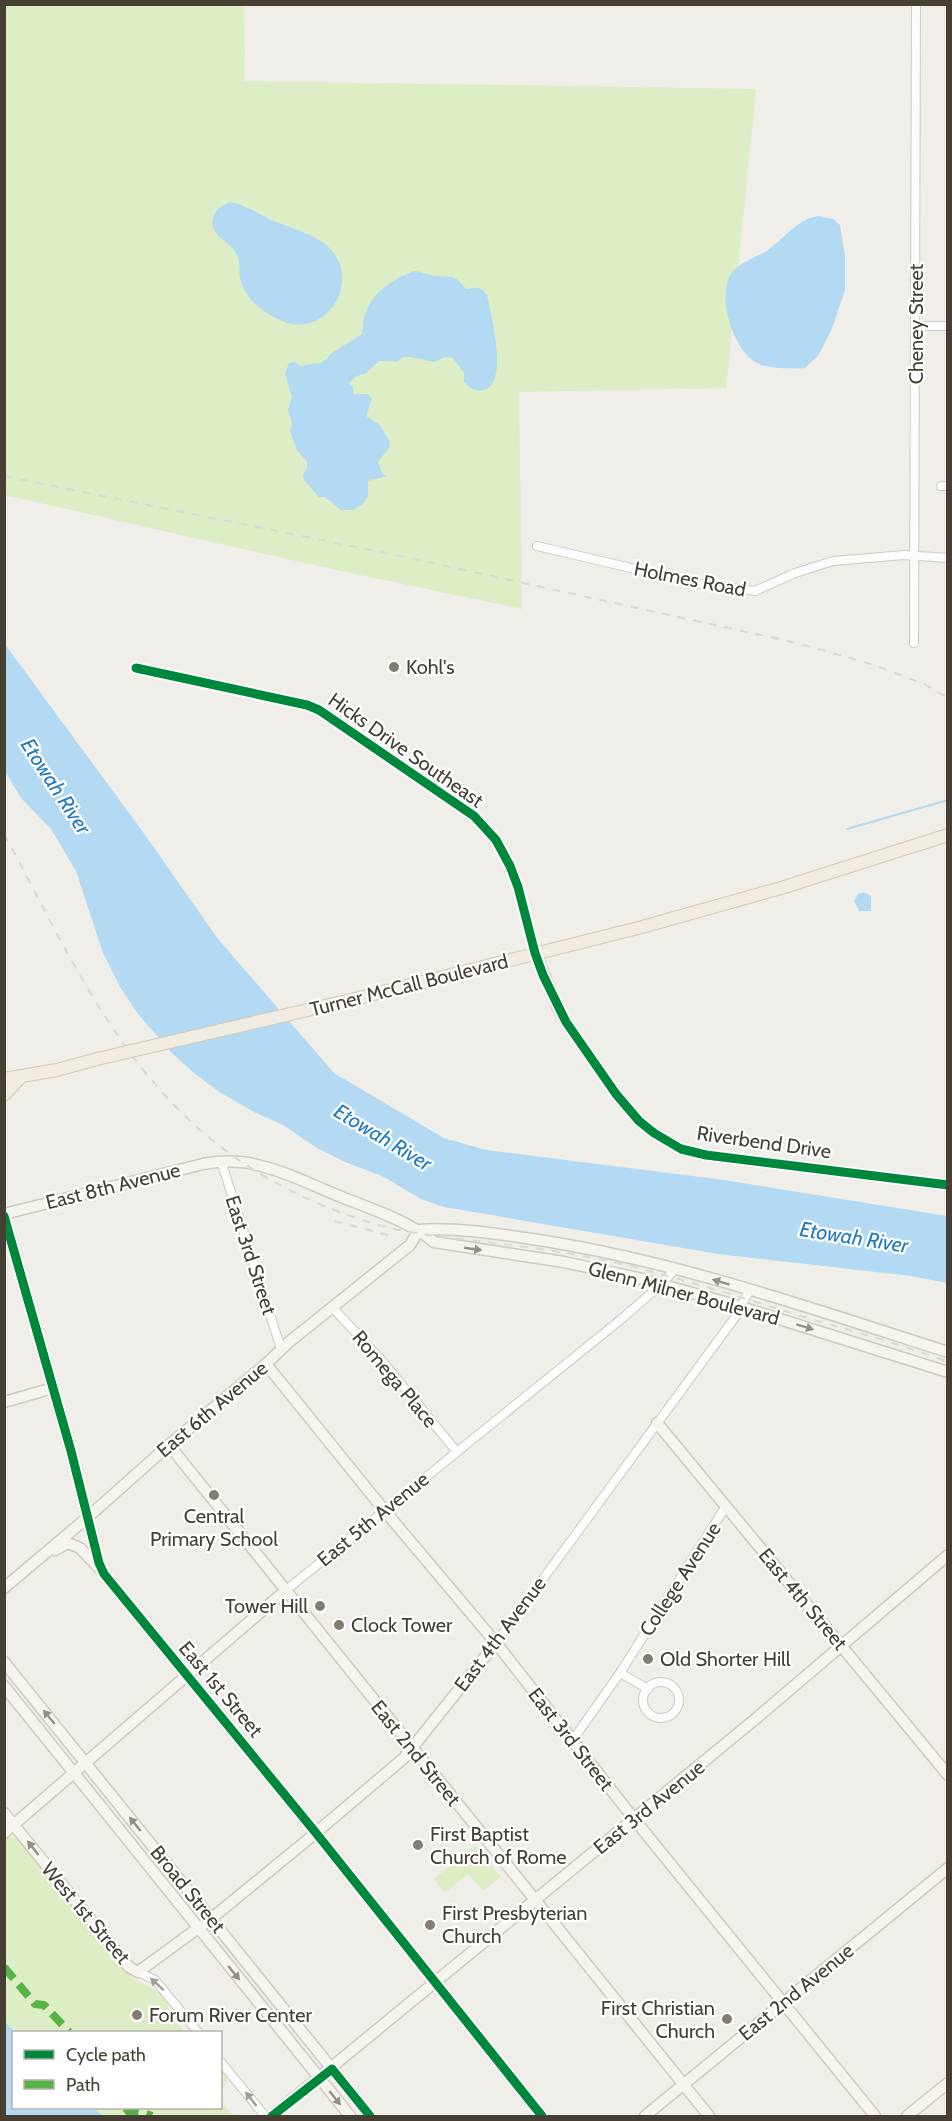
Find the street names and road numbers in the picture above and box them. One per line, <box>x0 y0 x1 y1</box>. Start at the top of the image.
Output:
street label: Cheney Street <box>904 263 928 384</box>
street label: Holmes Road <box>632 556 748 602</box>
street label: Hicks Drive Southeast <box>324 687 488 813</box>
street label: Turner McCall Boulevard <box>307 949 511 1021</box>
street label: Riverbend Drive <box>695 1121 833 1163</box>
street label: East 8th Avenue <box>43 1158 183 1214</box>
street label: East 3rd Street <box>220 1192 282 1318</box>
street label: Glenn Milner Boulevard <box>586 1256 782 1330</box>
street label: Romega Place <box>347 1326 443 1432</box>
street label: East 6th Avenue <box>152 1356 272 1462</box>
street label: East 5th Avenue <box>312 1467 434 1571</box>
street label: College Avenue <box>634 1518 726 1640</box>
street label: East 4th Street <box>754 1543 853 1655</box>
street label: East 4th Avenue <box>449 1572 551 1696</box>
street label: East 1st Street <box>174 1636 268 1742</box>
street label: East 3rd Street <box>523 1683 619 1795</box>
street label: East 2nd Street <box>366 1695 466 1811</box>
street label: East 3rd Avenue <box>589 1755 709 1859</box>
street label: Broad Street <box>145 1840 231 1938</box>
street label: West 1st Street <box>37 1857 136 1969</box>
street label: East 2nd Avenue <box>734 1938 858 2046</box>

